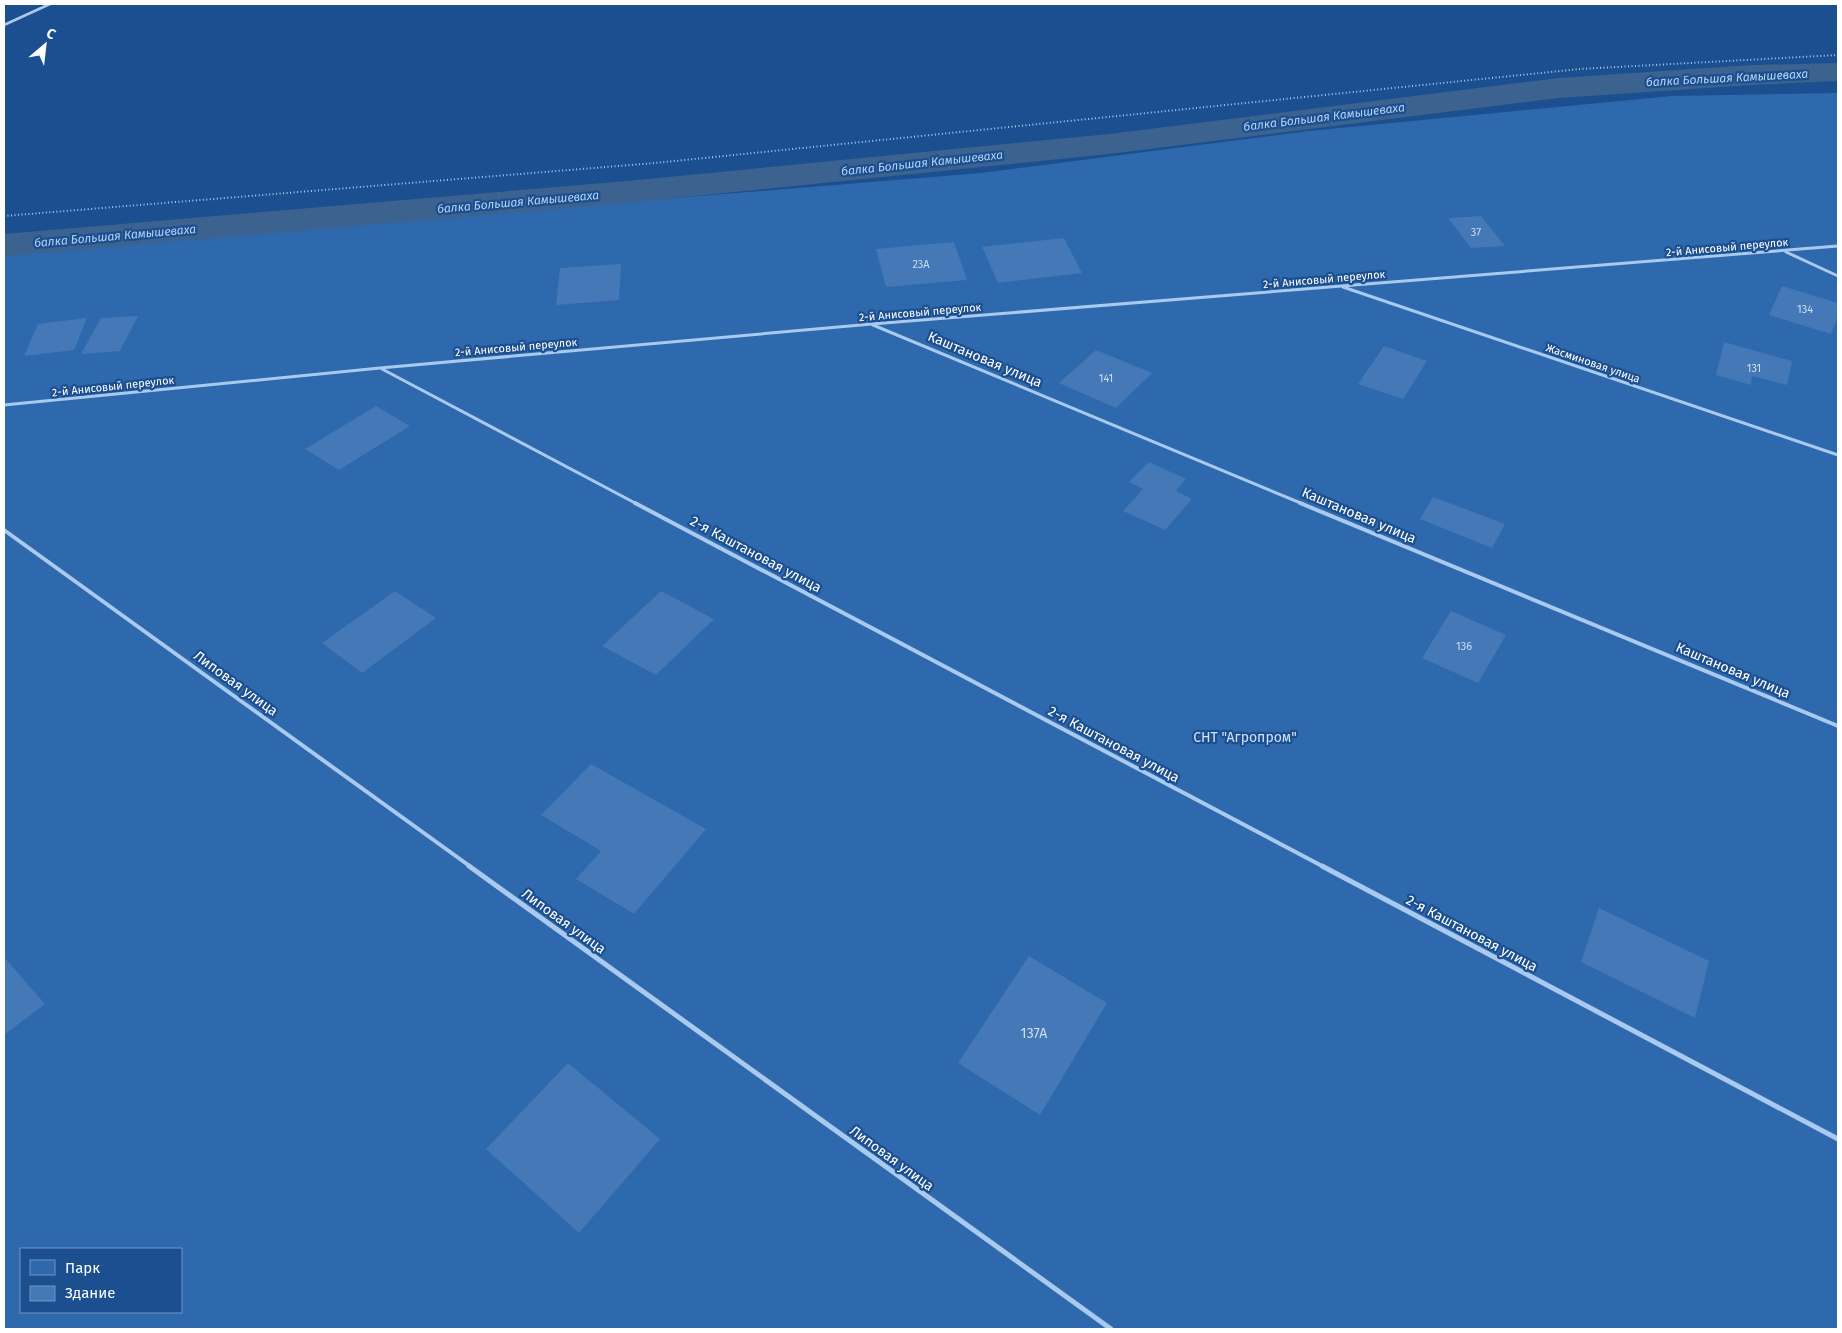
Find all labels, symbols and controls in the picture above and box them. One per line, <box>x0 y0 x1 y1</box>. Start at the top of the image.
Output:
north arrow <box>20 20 70 70</box>
text: С <box>43 25 58 43</box>
water label: балка Большая Камышеваха <box>1645 67 1809 89</box>
water label: балка Большая Камышеваха <box>1242 100 1406 134</box>
water label: балка Большая Камышеваха <box>840 148 1004 178</box>
water label: балка Большая Камышеваха <box>436 188 600 216</box>
water label: балка Большая Камышеваха <box>33 222 197 250</box>
house number: 37 <box>1471 226 1481 239</box>
street label: 2-й Анисовый переулок <box>1665 236 1789 259</box>
house number: 23А <box>912 258 930 271</box>
street label: 2-й Анисовый переулок <box>1262 268 1386 291</box>
street label: 2-й Анисовый переулок <box>858 301 982 324</box>
house number: 134 <box>1797 303 1813 316</box>
street label: Каштановая улица <box>925 328 1045 391</box>
street label: 2-й Анисовый переулок <box>454 336 578 359</box>
street label: Жасминовая улица <box>1544 341 1642 386</box>
house number: 131 <box>1747 362 1761 375</box>
house number: 141 <box>1099 372 1113 385</box>
street label: 2-й Анисовый переулок <box>51 374 175 399</box>
street label: Каштановая улица <box>1299 484 1419 547</box>
street label: 2-я Каштановая улица <box>687 513 824 596</box>
street label: Каштановая улица <box>1673 639 1793 702</box>
house number: 136 <box>1456 640 1472 653</box>
street label: Липовая улица <box>190 647 281 720</box>
street label: 2-я Каштановая улица <box>1045 703 1182 786</box>
park label: СНТ "Агропром" <box>1193 729 1297 746</box>
street label: Липовая улица <box>518 885 609 958</box>
street label: 2-я Каштановая улица <box>1403 892 1540 975</box>
house number: 137А <box>1021 1025 1047 1042</box>
street label: Липовая улица <box>846 1122 937 1195</box>
legend <box>20 1248 182 1313</box>
text: Парк <box>65 1259 100 1277</box>
text: Здание <box>65 1284 115 1302</box>

